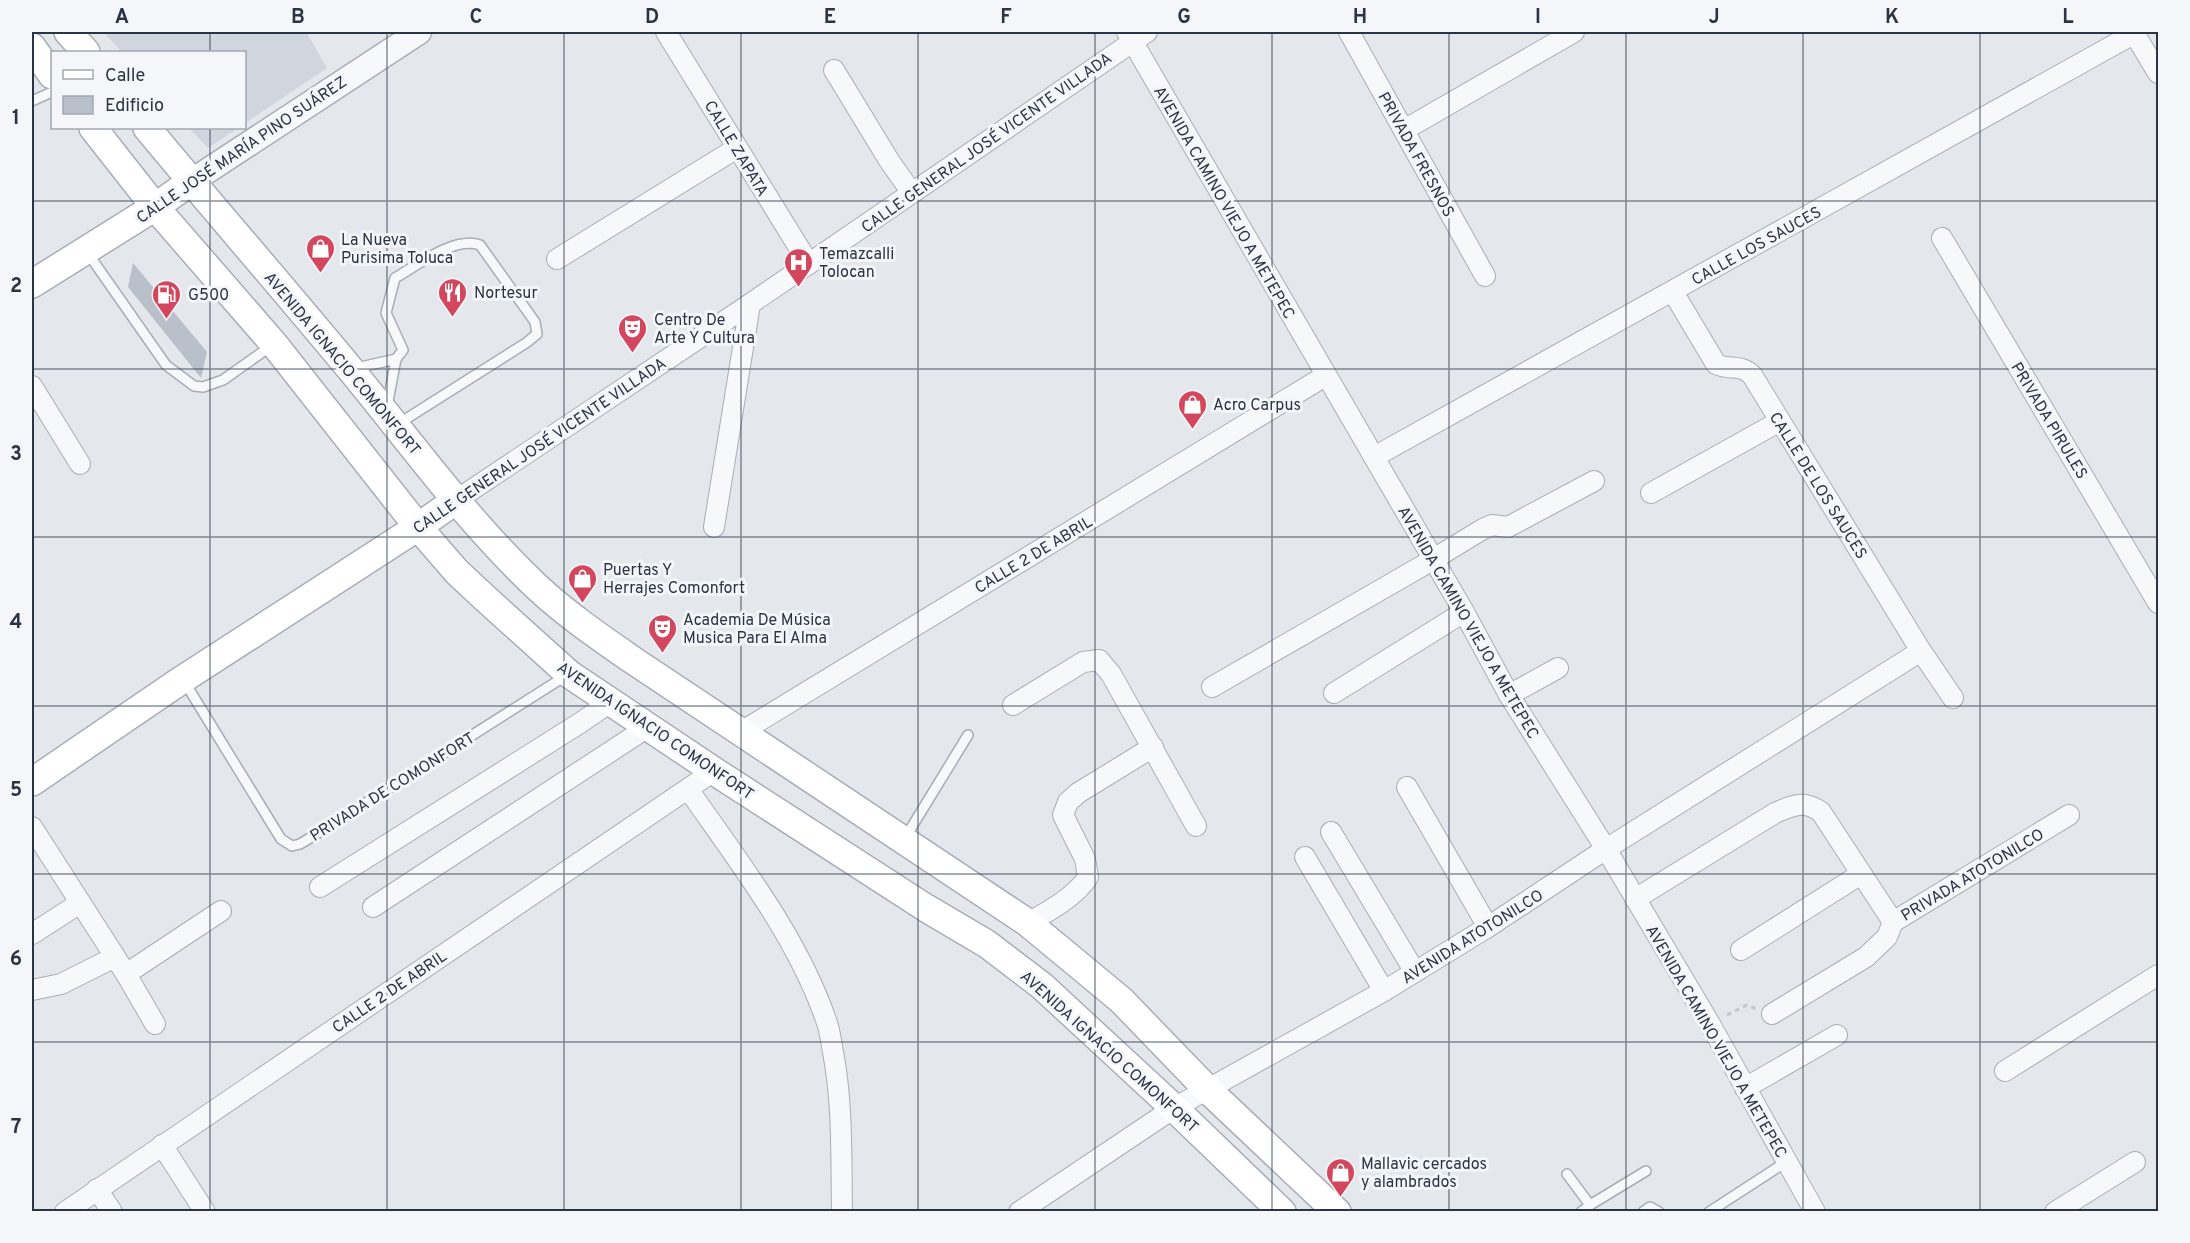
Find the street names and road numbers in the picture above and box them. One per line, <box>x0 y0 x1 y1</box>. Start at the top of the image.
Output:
street label: CALLE GENERAL JOSÉ VICENTE VILLADA <box>857 47 1116 238</box>
street label: CALLE JOSÉ MARÍA PINO SUÁREZ <box>132 71 351 229</box>
street label: AVENIDA CAMINO VIEJO A METEPEC <box>1148 83 1298 323</box>
street label: PRIVADA FRESNOS <box>1373 89 1458 221</box>
street label: CALLE ZAPATA <box>699 97 772 201</box>
street label: CALLE LOS SAUCES <box>1689 203 1825 291</box>
street label: AVENIDA IGNACIO COMONFORT <box>259 268 424 460</box>
street label: CALLE GENERAL JOSÉ VICENTE VILLADA <box>408 352 671 539</box>
street label: PRIVADA PIRULES <box>2005 359 2091 483</box>
street label: CALLE DE LOS SAUCES <box>1764 409 1871 563</box>
street label: AVENIDA CAMINO VIEJO A METEPEC <box>1392 503 1542 743</box>
street label: CALLE 2 DE ABRIL <box>971 513 1097 599</box>
street label: AVENIDA IGNACIO COMONFORT <box>553 658 757 805</box>
street label: PRIVADA DE COMONFORT <box>307 729 479 847</box>
street label: PRIVADA ATOTONILCO <box>1898 825 2048 926</box>
street label: AVENIDA ATOTONILCO <box>1399 886 1548 989</box>
street label: AVENIDA CAMINO VIEJO A METEPEC <box>1640 922 1790 1162</box>
street label: CALLE 2 DE ABRIL <box>329 947 451 1038</box>
street label: AVENIDA IGNACIO COMONFORT <box>1015 967 1202 1138</box>

